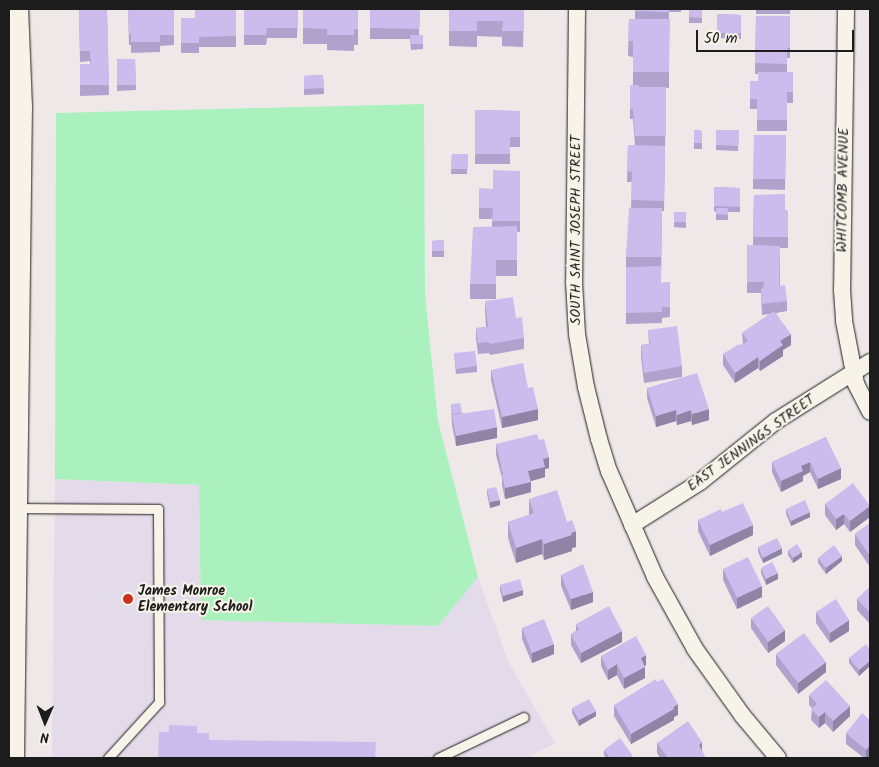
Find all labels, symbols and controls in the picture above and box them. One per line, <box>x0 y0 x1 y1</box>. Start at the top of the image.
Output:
scale bar <box>699 20 856 52</box>
text: 50 m <box>704 27 738 51</box>
street label: WHITCOMB AVENUE <box>834 127 852 253</box>
street label: SOUTH SAINT JOSEPH STREET <box>568 135 584 325</box>
street label: EAST JENNINGS STREET <box>684 391 818 495</box>
place label: James Monroe Elementary School <box>138 583 252 616</box>
marker: James Monroe Elementary School <box>122 593 134 605</box>
north arrow <box>20 697 70 747</box>
text: N <box>40 726 49 748</box>

